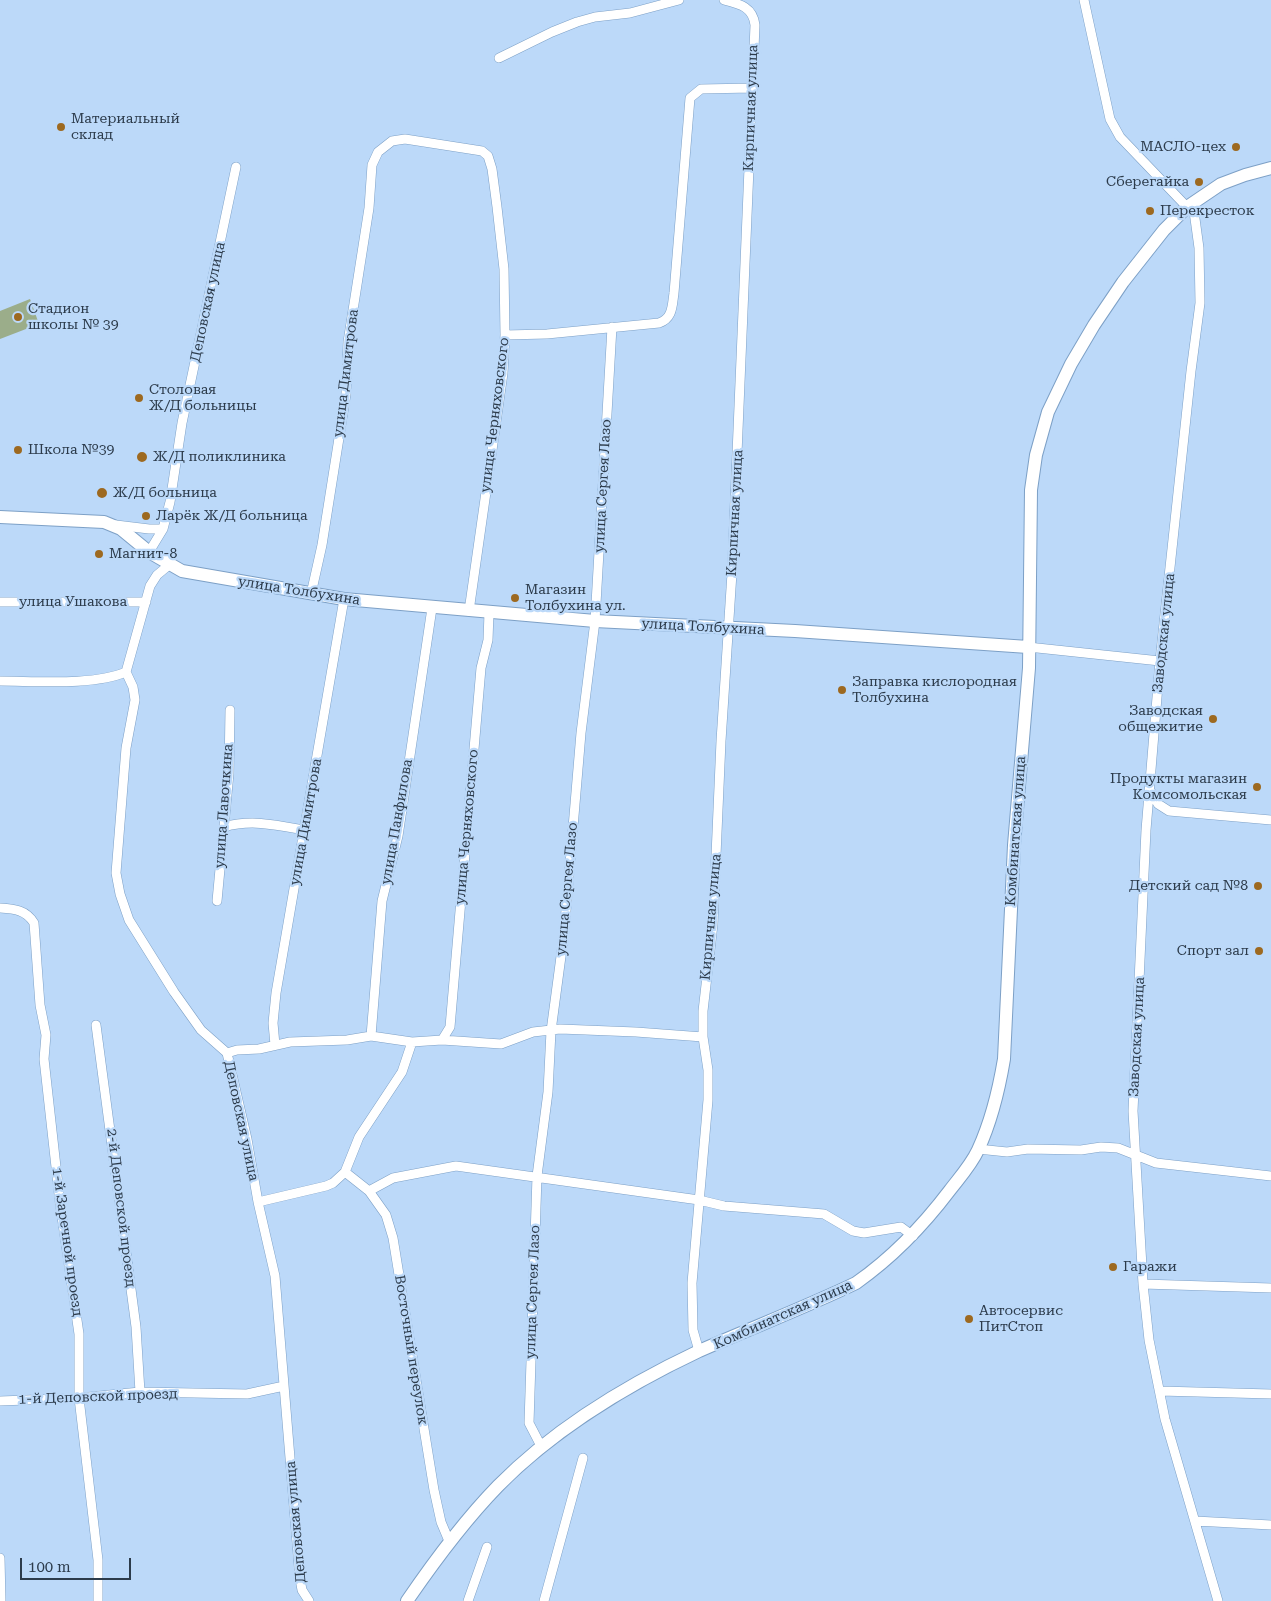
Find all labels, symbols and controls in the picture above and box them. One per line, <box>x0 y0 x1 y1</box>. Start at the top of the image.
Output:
street label: Кирпичная улица <box>740 44 762 172</box>
place label: Материальный склад <box>71 111 180 144</box>
marker: Материальный склад <box>55 121 67 133</box>
place label: МАСЛО-цех <box>1140 139 1226 155</box>
marker: МАСЛО-цех <box>1230 141 1242 153</box>
place label: Сберегайка <box>1106 174 1189 190</box>
marker: Сберегайка <box>1193 176 1205 188</box>
place label: Перекресток <box>1160 203 1255 219</box>
marker: Перекресток <box>1144 205 1156 217</box>
street label: Деповская улица <box>187 240 229 364</box>
place label: Стадион школы № 39 <box>28 301 119 334</box>
street label: улица Димитрова <box>330 308 362 438</box>
marker: Стадион школы № 39 <box>12 311 24 323</box>
street label: улица Черняховского <box>477 337 513 493</box>
place label: Столовая Ж/Д больницы <box>149 382 257 414</box>
marker: Столовая Ж/Д больницы <box>133 392 145 404</box>
street label: улица Сергея Лазо <box>591 419 615 553</box>
place label: Школа №39 <box>28 442 114 458</box>
marker: Школа №39 <box>12 444 24 456</box>
place label: Ж/Д поликлиника <box>153 449 286 465</box>
street label: Кирпичная улица <box>723 449 747 577</box>
marker: Ж/Д поликлиника <box>135 450 149 464</box>
place label: Ж/Д больница <box>113 485 217 501</box>
marker: Ж/Д больница <box>95 486 109 500</box>
place label: Ларёк Ж/Д больница <box>156 508 308 524</box>
marker: Ларёк Ж/Д больница <box>140 510 152 522</box>
place label: Магнит-8 <box>109 546 177 562</box>
marker: Магнит-8 <box>93 548 105 560</box>
street label: Заводская улица <box>1149 572 1179 694</box>
street label: улица Толбухина <box>237 573 361 609</box>
place label: Магазин Толбухина ул. <box>525 582 626 614</box>
marker: Магазин Толбухина ул. <box>509 592 521 604</box>
street label: улица Ушакова <box>19 594 127 610</box>
street label: улица Толбухина <box>641 615 765 639</box>
place label: Заправка кислородная Толбухина <box>852 674 1017 706</box>
marker: Заправка кислородная Толбухина <box>836 684 848 696</box>
place label: Заводская общежитие <box>1118 703 1203 736</box>
marker: Заводская общежитие <box>1207 713 1219 725</box>
street label: улица Лавочкина <box>211 743 237 869</box>
street label: улица Черняховского <box>452 749 482 905</box>
street label: Комбинатская улица <box>1002 756 1030 906</box>
street label: улица Димитрова <box>287 757 325 887</box>
street label: улица Панфилова <box>378 758 416 886</box>
place label: Продукты магазин Комсомольская <box>1110 771 1247 804</box>
marker: Продукты магазин Комсомольская <box>1251 781 1263 793</box>
street label: улица Сергея Лазо <box>553 822 581 956</box>
street label: Кирпичная улица <box>697 853 725 981</box>
place label: Детский сад №8 <box>1129 878 1248 894</box>
marker: Детский сад №8 <box>1252 880 1264 892</box>
place label: Спорт зал <box>1177 943 1249 959</box>
marker: Спорт зал <box>1253 945 1265 957</box>
street label: Заводская улица <box>1125 977 1149 1097</box>
street label: Деповская улица <box>220 1059 262 1183</box>
street label: 2-й Деповской проезд <box>103 1128 139 1288</box>
street label: 1-й Заречной проезд <box>48 1166 86 1318</box>
street label: улица Сергея Лазо <box>522 1225 544 1359</box>
place label: Гаражи <box>1123 1259 1177 1275</box>
marker: Гаражи <box>1107 1261 1119 1273</box>
street label: Восточный переулок <box>391 1274 431 1426</box>
street label: Комбинатская улица <box>711 1277 855 1353</box>
place label: Автосервис ПитСтоп <box>979 1303 1063 1335</box>
marker: Автосервис ПитСтоп <box>963 1313 975 1325</box>
street label: 1-й Деповской проезд <box>18 1386 178 1408</box>
street label: Деповская улица <box>282 1460 310 1584</box>
scale bar <box>22 1548 134 1580</box>
text: 100 m <box>28 1558 71 1576</box>

